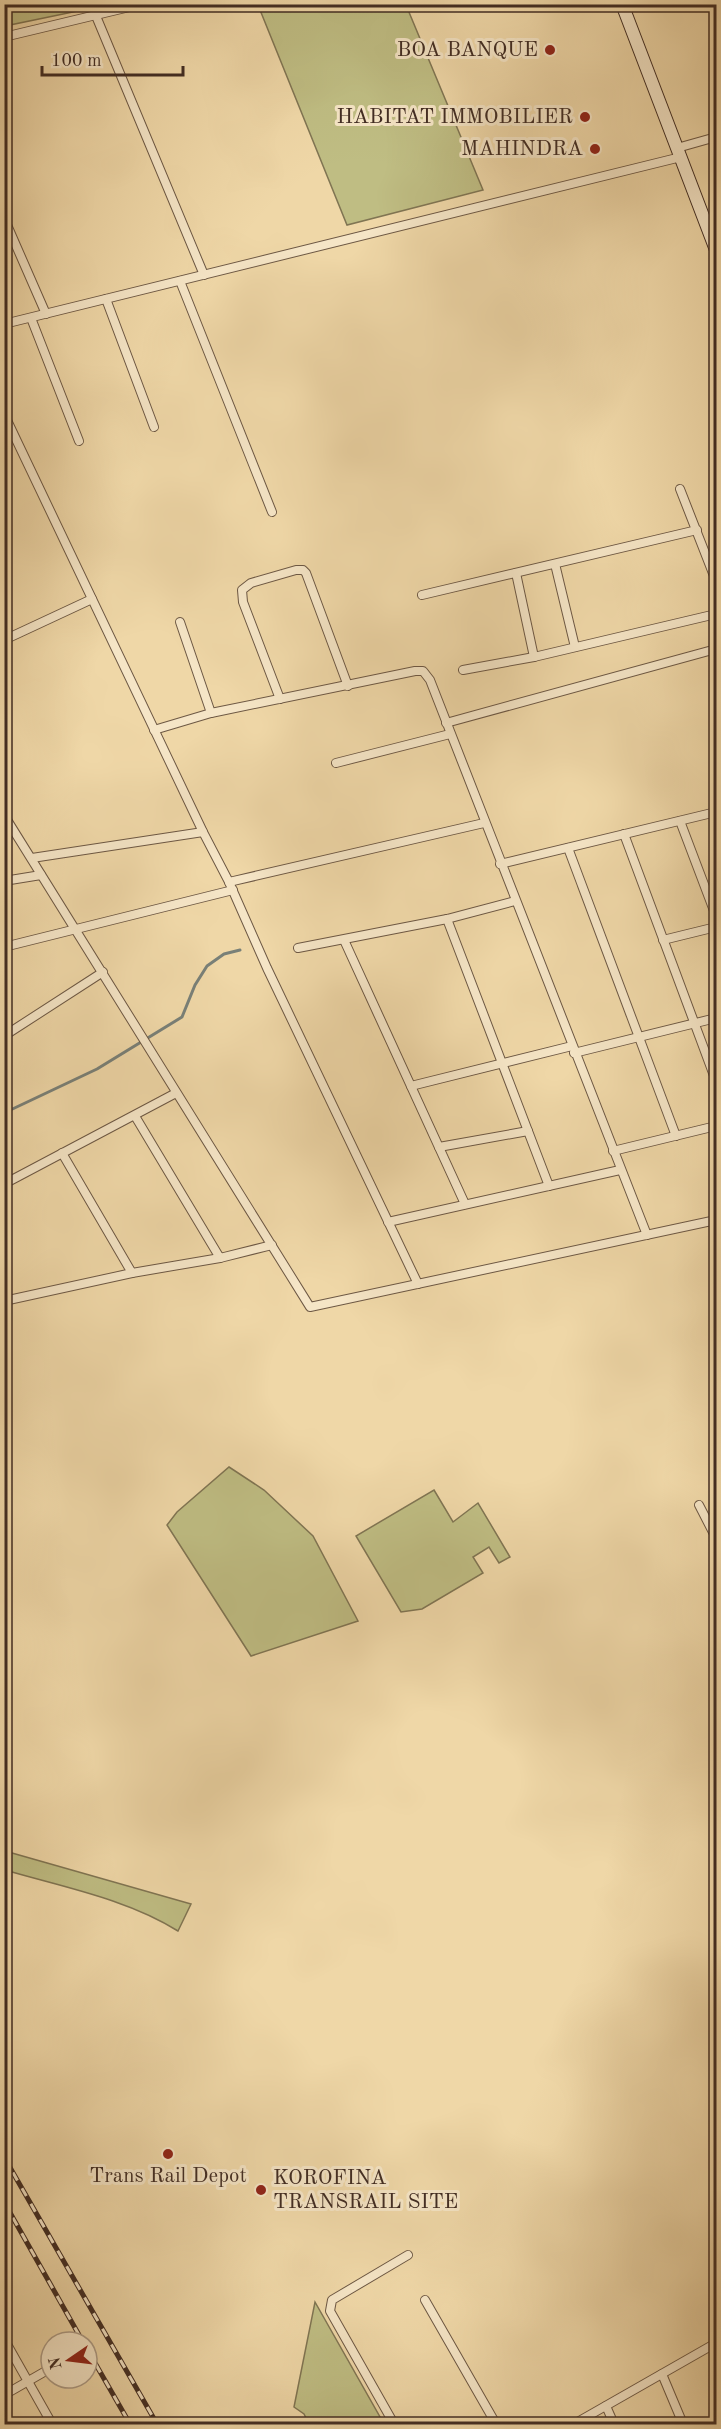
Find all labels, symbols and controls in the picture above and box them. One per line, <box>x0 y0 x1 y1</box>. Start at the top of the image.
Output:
scale bar <box>42 39 183 77</box>
place label: BOA BANQUE <box>397 40 538 61</box>
marker: BOA BANQUE <box>543 43 557 57</box>
text: 100 m <box>51 52 102 70</box>
place label: HABITAT IMMOBILIER <box>336 107 573 128</box>
marker: HABITAT IMMOBILIER <box>578 110 592 124</box>
place label: MAHINDRA <box>461 139 583 160</box>
marker: MAHINDRA <box>588 142 602 156</box>
marker: Trans Rail Depot <box>161 2147 175 2161</box>
place label: Trans Rail Depot <box>89 2166 247 2187</box>
place label: KOROFINA TRANSRAIL SITE <box>273 2168 458 2213</box>
marker: KOROFINA TRANSRAIL SITE <box>254 2183 268 2197</box>
north arrow <box>39 2330 99 2390</box>
text: N <box>47 2355 66 2371</box>

